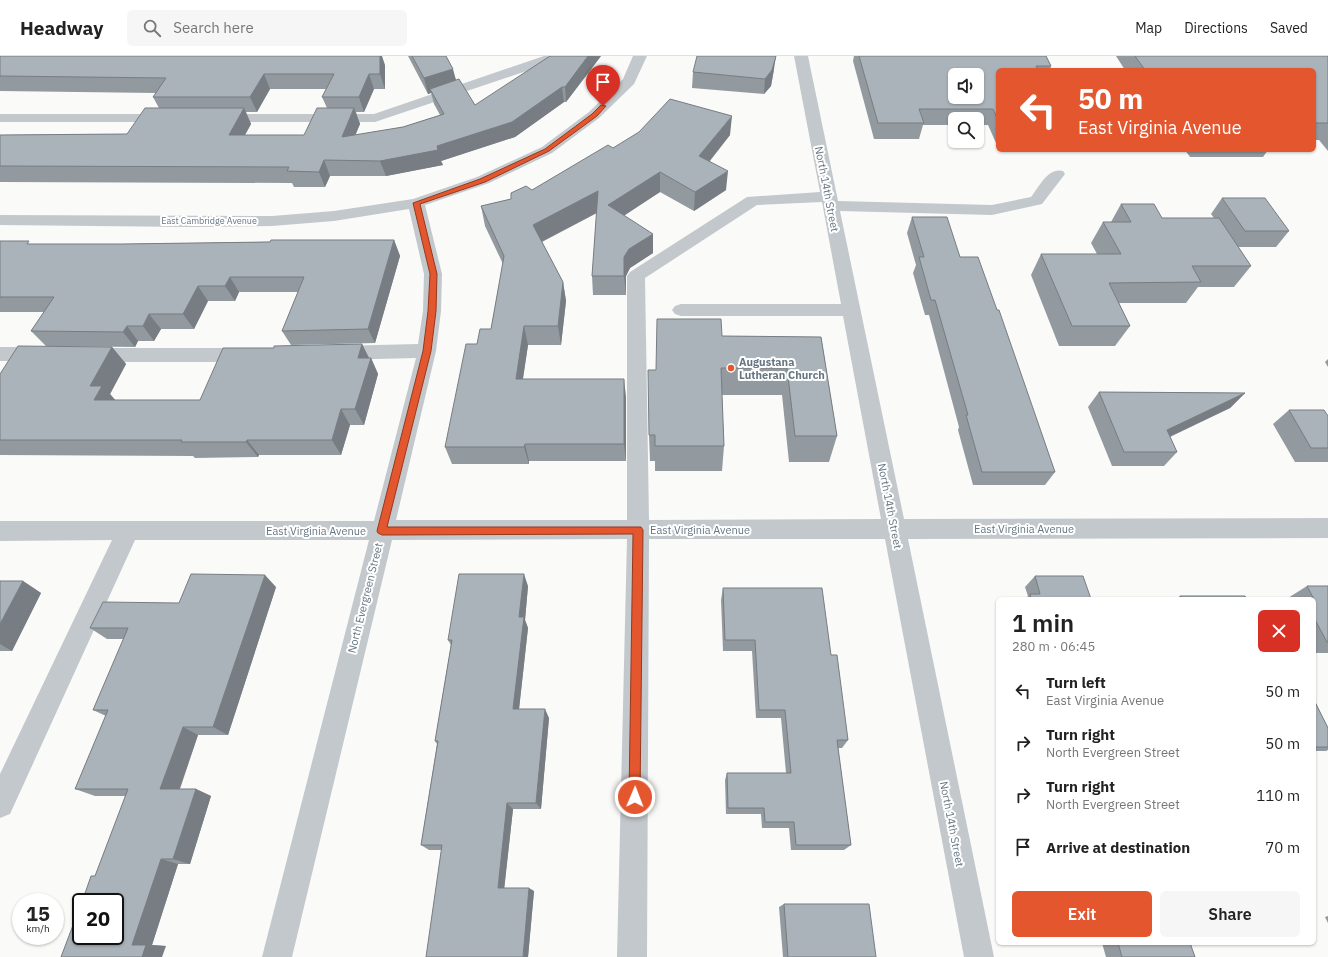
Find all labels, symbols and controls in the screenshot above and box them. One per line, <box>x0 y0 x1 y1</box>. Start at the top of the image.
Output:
search box <box>127 10 407 46</box>
text: Headway <box>20 16 103 40</box>
icon: search <box>141 17 163 39</box>
text: Search here <box>173 18 254 37</box>
text: Map <box>1135 19 1162 37</box>
text: Directions <box>1184 19 1248 37</box>
text: Saved <box>1270 19 1308 37</box>
pin <box>586 65 620 106</box>
map controls <box>948 68 984 148</box>
button: sound <box>948 68 984 104</box>
icon: arrive <box>592 71 614 93</box>
text: 50 m <box>1078 80 1143 117</box>
icon: left <box>1012 84 1064 136</box>
button: search <box>948 112 984 148</box>
text: East Virginia Avenue <box>1078 116 1242 139</box>
street label: North 14th Street <box>812 145 842 233</box>
street label: East Cambridge Avenue <box>161 215 257 226</box>
place label: Augustana Lutheran Church <box>739 355 825 382</box>
marker: Augustana Lutheran Church <box>726 363 736 373</box>
street label: North 14th Street <box>875 462 905 550</box>
street label: East Virginia Avenue <box>974 522 1074 536</box>
street label: East Virginia Avenue <box>650 523 750 537</box>
street label: East Virginia Avenue <box>266 524 366 538</box>
street label: North Evergreen Street <box>345 541 386 655</box>
text: 1 min <box>1012 607 1074 639</box>
button: close <box>1258 610 1300 652</box>
text: 280 m · 06:45 <box>1012 638 1095 655</box>
text: Turn left <box>1046 673 1106 692</box>
icon: left <box>1012 680 1034 702</box>
text: 50 m <box>1265 682 1300 701</box>
text: East Virginia Avenue <box>1046 692 1164 709</box>
text: Turn right <box>1046 725 1115 744</box>
icon: right <box>1012 732 1034 754</box>
text: 50 m <box>1265 734 1300 753</box>
text: North Evergreen Street <box>1046 744 1180 761</box>
position arrow <box>614 776 656 818</box>
text: Turn right <box>1046 777 1115 796</box>
street label: North 14th Street <box>937 780 967 868</box>
icon: right <box>1012 784 1034 806</box>
text: 110 m <box>1256 786 1300 805</box>
text: North Evergreen Street <box>1046 796 1180 813</box>
icon: arrive <box>1012 836 1034 858</box>
text: Arrive at destination <box>1046 838 1190 857</box>
text: 70 m <box>1265 838 1300 857</box>
button: Exit <box>1012 891 1152 937</box>
button: Share <box>1160 891 1300 937</box>
speed limit sign: 20 <box>72 893 124 945</box>
text: 15 <box>26 900 50 927</box>
text: km/h <box>26 922 50 935</box>

